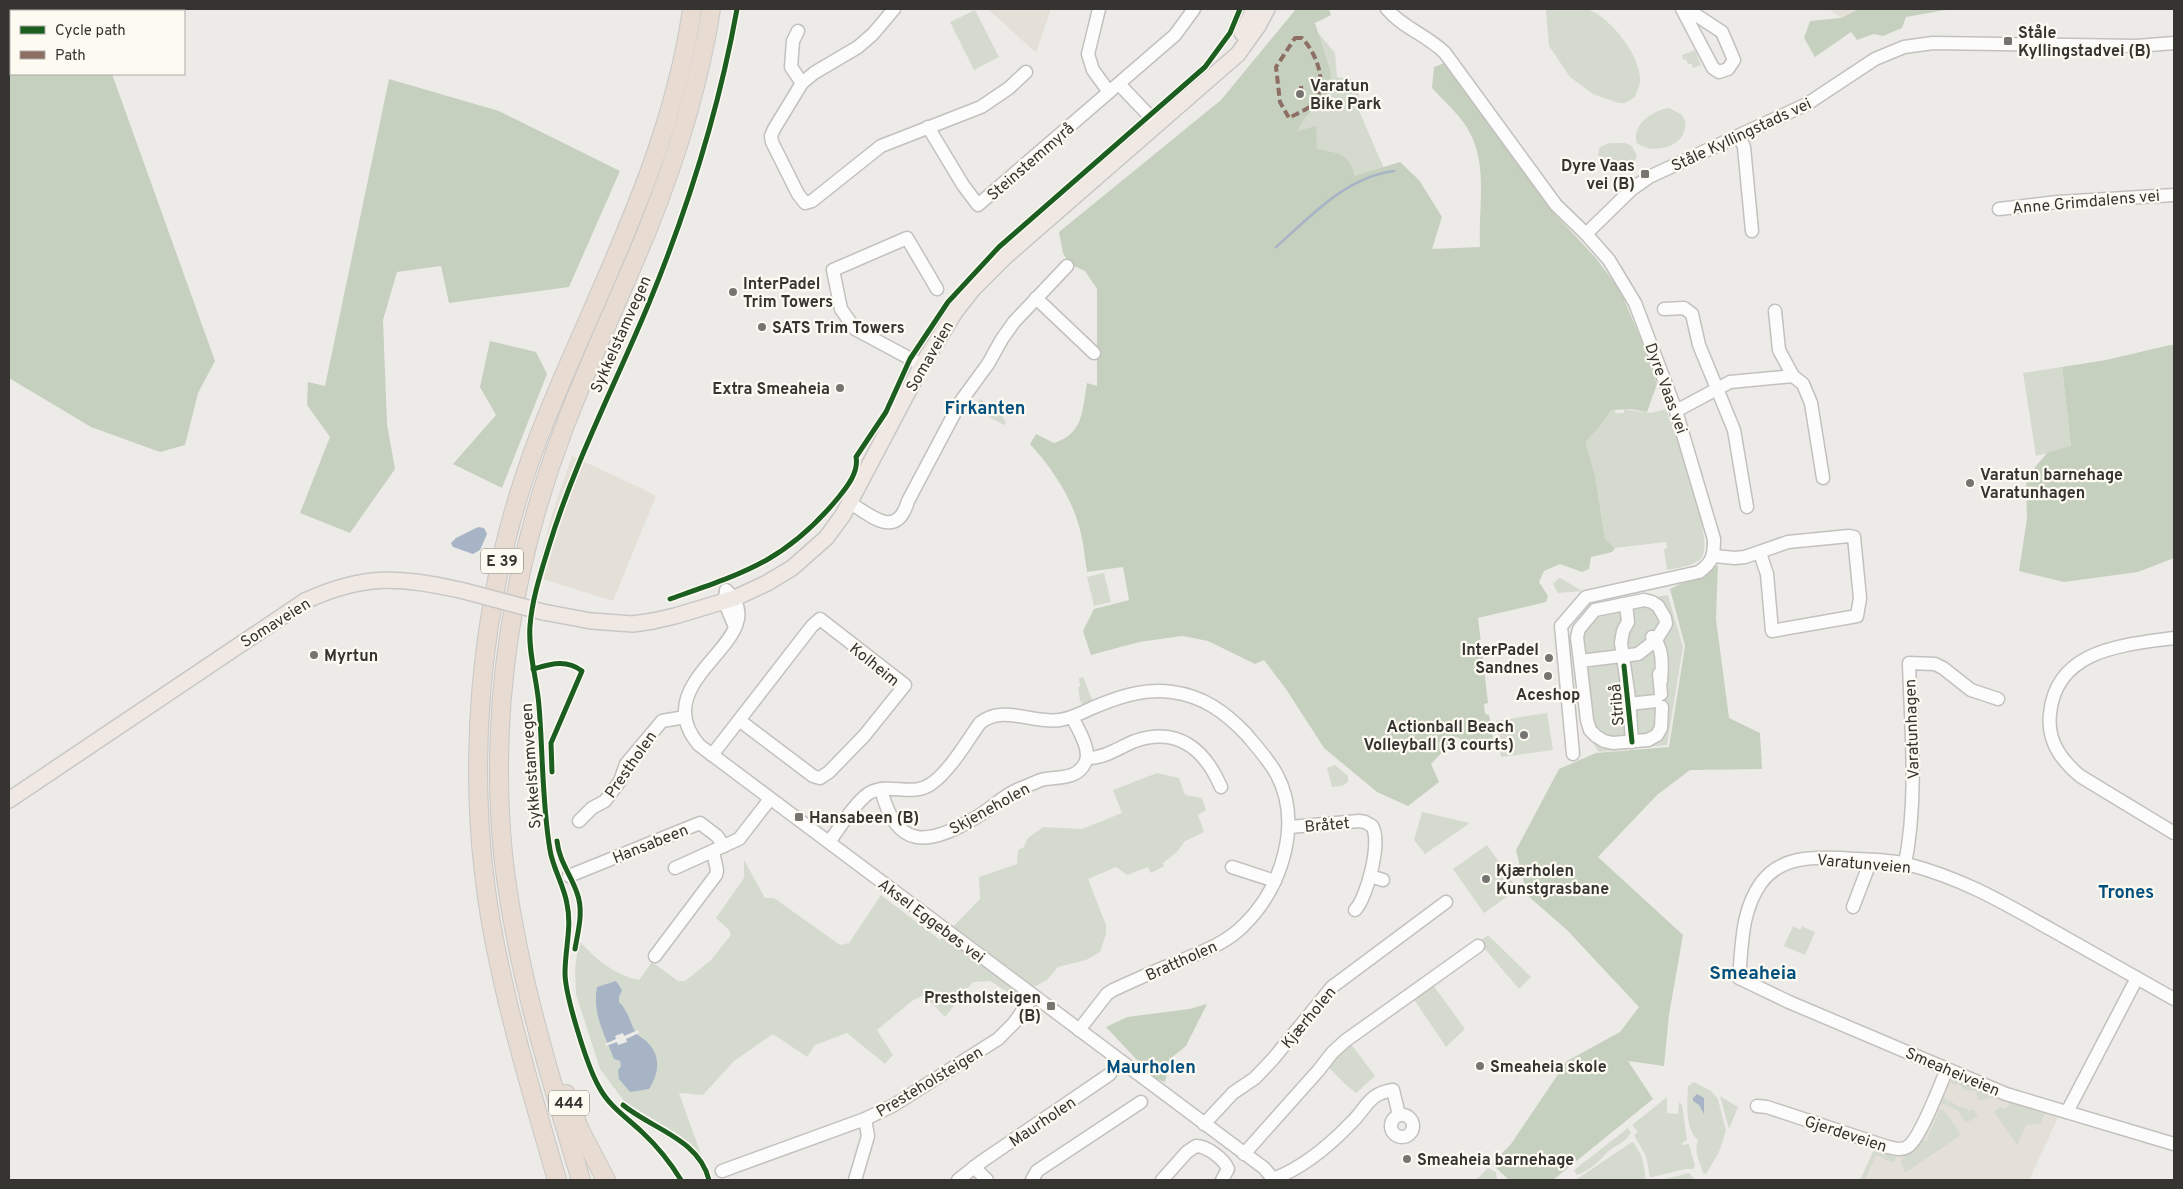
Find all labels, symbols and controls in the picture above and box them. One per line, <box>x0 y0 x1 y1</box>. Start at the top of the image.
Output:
legend <box>10 10 185 75</box>
text: Cycle path <box>55 22 126 41</box>
place label: Ståle Kyllingstadvei (B) <box>2018 23 2151 62</box>
marker: Ståle Kyllingstadvei (B) <box>2002 35 2014 47</box>
text: Path <box>55 47 86 66</box>
place label: Varatun Bike Park <box>1310 77 1381 115</box>
marker: Varatun Bike Park <box>1294 88 1306 100</box>
street label: Ståle Kyllingstads vei <box>1669 95 1815 177</box>
street label: Steinstemmyrå <box>984 119 1079 206</box>
place label: Dyre Vaas vei (B) <box>1561 157 1635 195</box>
marker: Dyre Vaas vei (B) <box>1639 168 1651 180</box>
street label: Anne Grimdalens vei <box>2012 187 2161 219</box>
street label: Sykkelstamvegen <box>587 273 657 396</box>
place label: InterPadel Trim Towers <box>743 275 833 313</box>
marker: InterPadel Trim Towers <box>727 286 739 298</box>
street label: Somaveien <box>902 318 959 396</box>
place label: SATS Trim Towers <box>772 319 905 339</box>
marker: SATS Trim Towers <box>756 321 768 333</box>
street label: Dyre Vaas vei <box>1639 341 1691 437</box>
place label: Extra Smeaheia <box>712 380 830 400</box>
marker: Extra Smeaheia <box>834 382 846 394</box>
district label: Firkanten <box>945 398 1025 421</box>
place label: Varatun barnehage Varatunhagen <box>1980 466 2123 504</box>
marker: Varatun barnehage Varatunhagen <box>1964 477 1976 489</box>
road number: E 39 <box>481 548 523 574</box>
street label: Somaveien <box>237 594 315 653</box>
street label: Kolheim <box>845 639 903 692</box>
place label: InterPadel Sandnes <box>1462 641 1539 679</box>
place label: Myrtun <box>324 647 378 667</box>
marker: Myrtun <box>308 649 320 661</box>
marker: InterPadel Sandnes <box>1543 652 1555 664</box>
marker: Aceshop <box>1542 670 1554 682</box>
street label: Varatunhagen <box>1901 678 1925 779</box>
street label: Stribå <box>1606 683 1630 727</box>
place label: Aceshop <box>1516 686 1580 706</box>
street label: Sykkelstamvegen <box>518 702 546 829</box>
place label: Actionball Beach Volleyball (3 courts) <box>1364 718 1514 756</box>
street label: Prestholen <box>601 728 662 803</box>
marker: Actionball Beach Volleyball (3 courts) <box>1518 729 1530 741</box>
street label: Skjeneholen <box>946 779 1034 840</box>
place label: Hansabeen (B) <box>809 809 919 829</box>
marker: Hansabeen (B) <box>793 811 805 823</box>
street label: Bråtet <box>1304 814 1351 838</box>
street label: Hansabeen <box>610 821 692 869</box>
street label: Varatunveien <box>1816 851 1912 879</box>
place label: Kjærholen Kunstgrasbane <box>1496 862 1609 900</box>
marker: Kjærholen Kunstgrasbane <box>1480 873 1492 885</box>
street label: Aksel Eggebøs vei <box>873 875 988 968</box>
district label: Trones <box>2098 882 2154 905</box>
street label: Brattholen <box>1143 937 1221 986</box>
district label: Smeaheia <box>1709 962 1797 986</box>
street label: Kjærholen <box>1278 983 1341 1053</box>
place label: Prestholsteigen (B) <box>924 989 1041 1027</box>
marker: Prestholsteigen (B) <box>1045 1000 1057 1012</box>
street label: Presteholsteigen <box>873 1043 987 1122</box>
street label: Smeaheiveien <box>1902 1044 2003 1102</box>
district label: Maurholen <box>1106 1057 1196 1080</box>
place label: Smeaheia skole <box>1490 1058 1607 1078</box>
marker: Smeaheia skole <box>1474 1060 1486 1072</box>
road number: 444 <box>549 1090 589 1116</box>
street label: Maurholen <box>1006 1093 1080 1152</box>
street label: Gjerdeveien <box>1802 1112 1889 1158</box>
place label: Smeaheia barnehage <box>1417 1151 1574 1171</box>
marker: Smeaheia barnehage <box>1401 1153 1413 1165</box>

